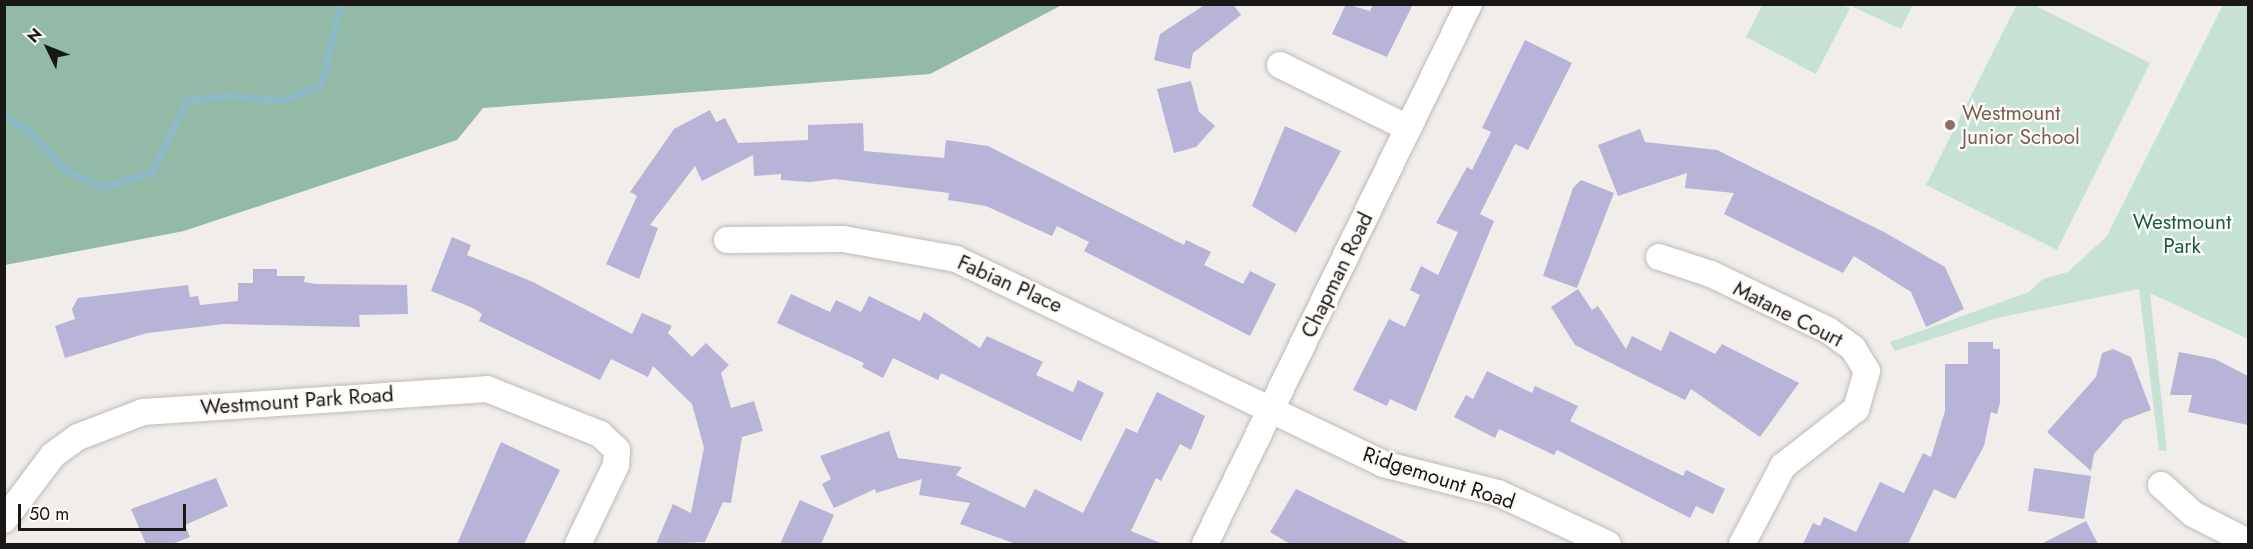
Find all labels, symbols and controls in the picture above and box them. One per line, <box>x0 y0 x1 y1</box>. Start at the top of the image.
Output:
north arrow <box>18 18 78 78</box>
text: N <box>22 23 47 48</box>
place label: Westmount Junior School <box>1962 100 2080 150</box>
marker: Westmount Junior School <box>1943 118 1957 132</box>
street label: Chapman Road <box>1296 208 1378 342</box>
park label: Westmount Park <box>2133 209 2231 259</box>
street label: Fabian Place <box>954 250 1066 318</box>
street label: Matane Court <box>1729 276 1847 352</box>
street label: Westmount Park Road <box>200 382 394 420</box>
street label: Ridgemount Road <box>1360 442 1518 514</box>
scale bar <box>21 492 189 530</box>
text: 50 m <box>29 501 69 527</box>

